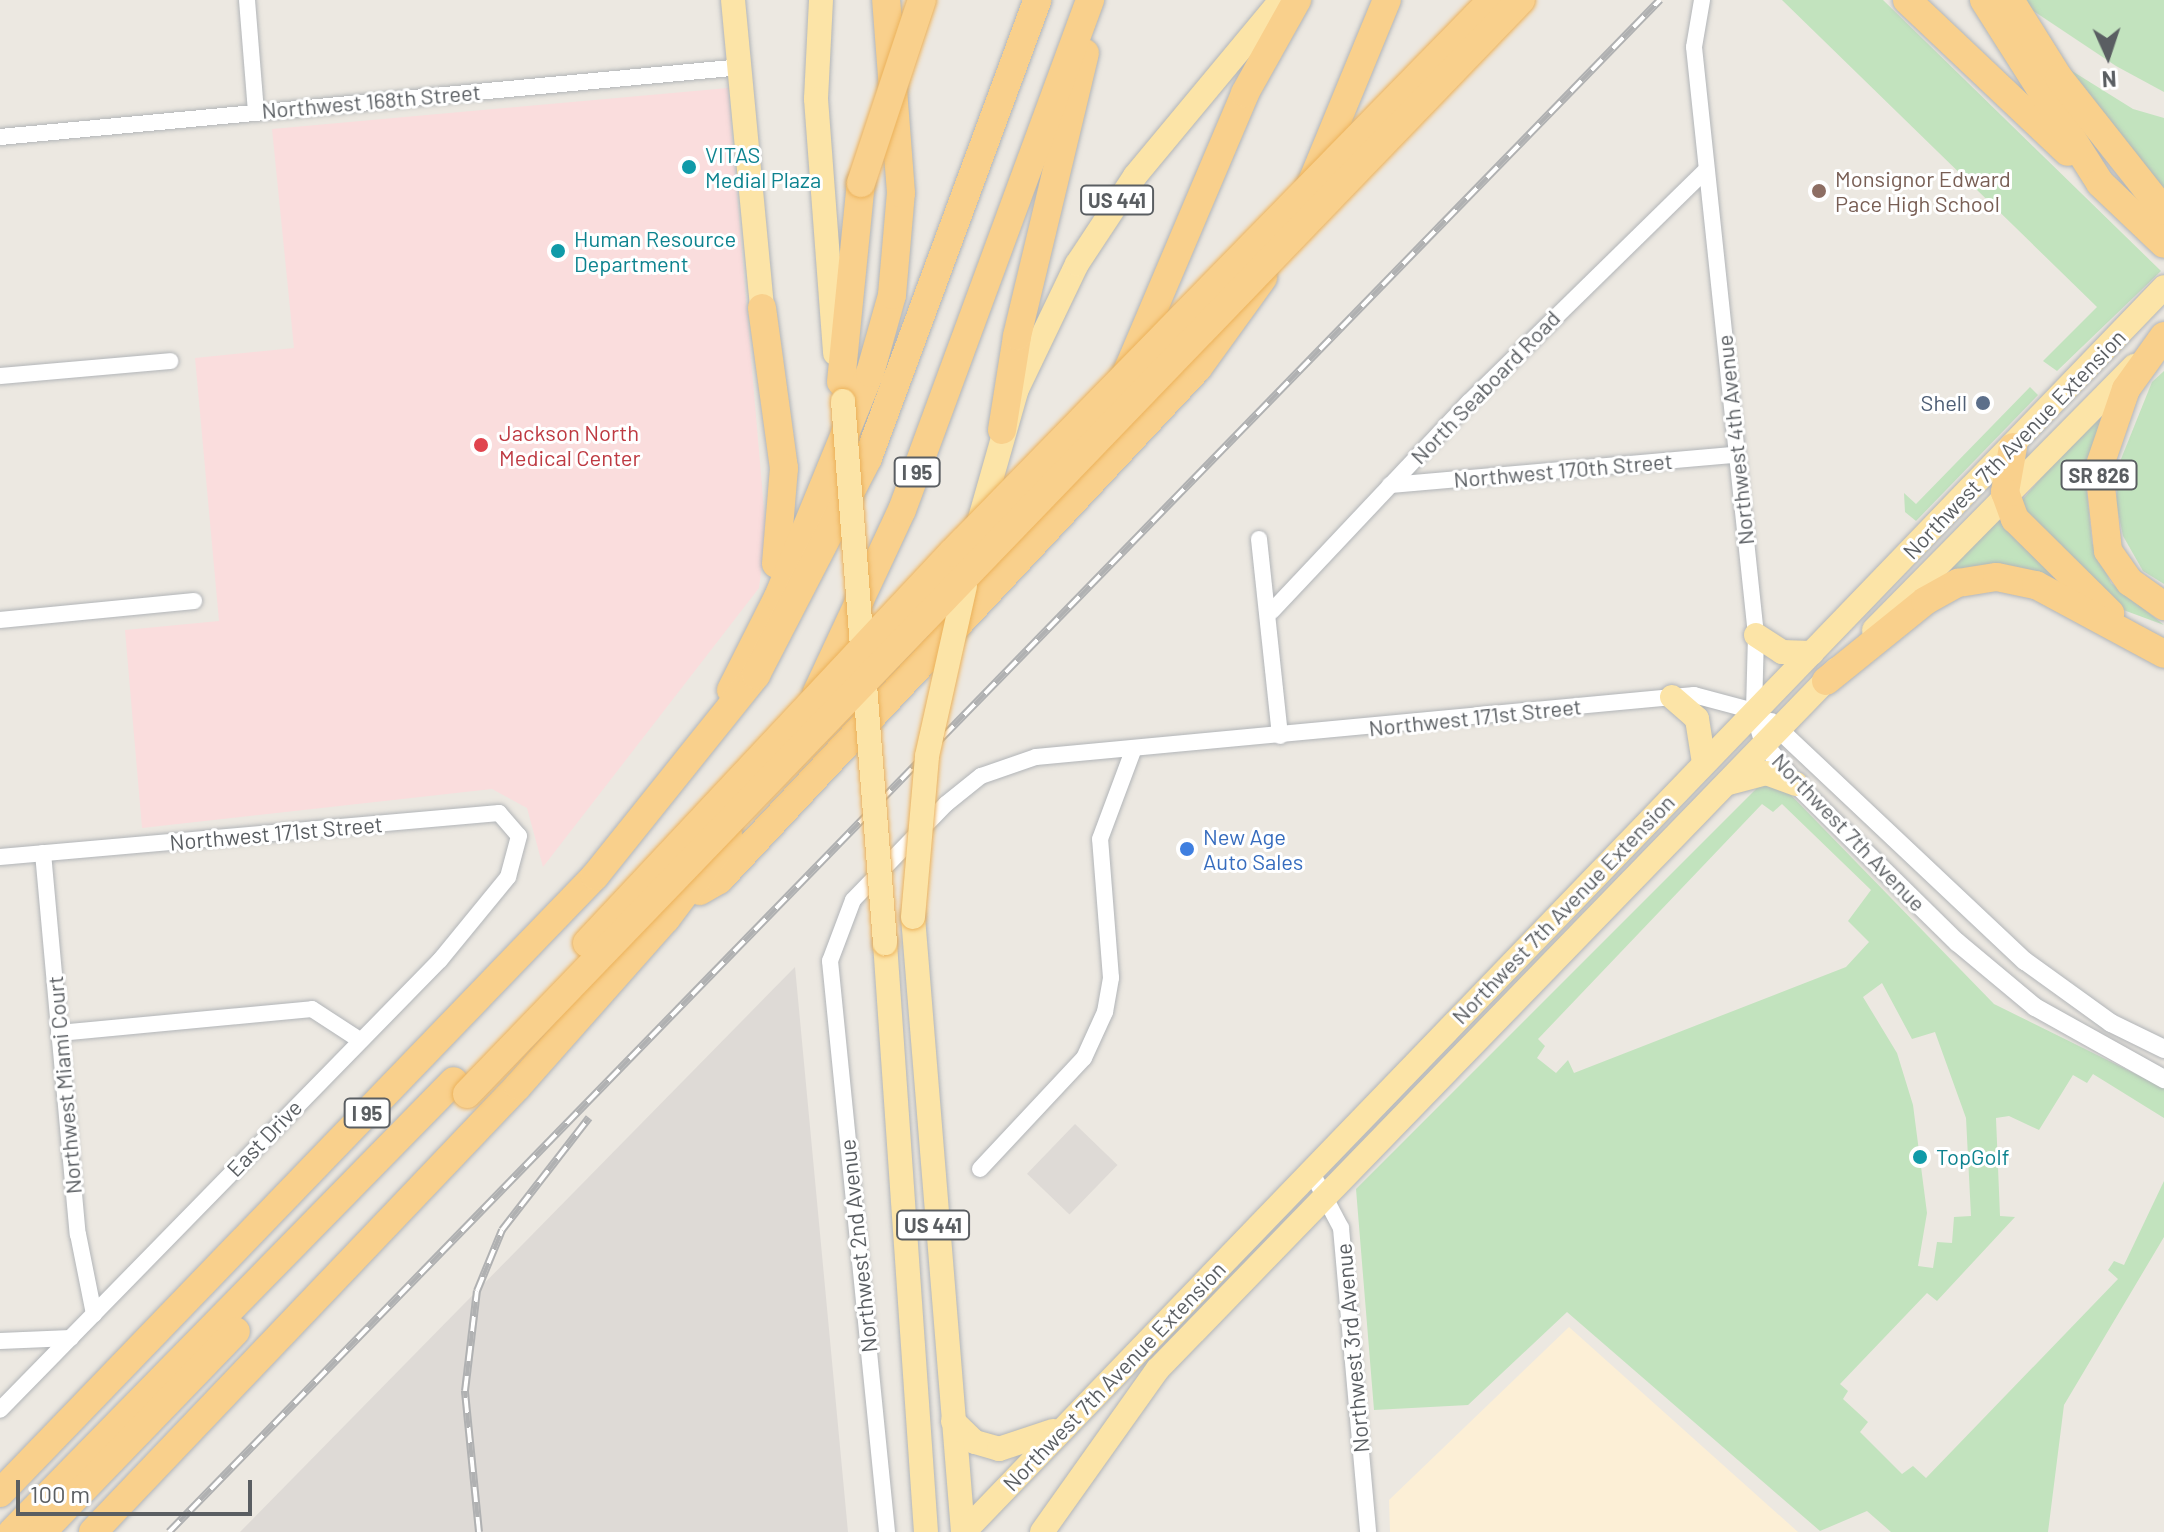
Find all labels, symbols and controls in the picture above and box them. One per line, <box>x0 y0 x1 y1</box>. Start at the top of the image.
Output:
north arrow <box>2068 16 2148 96</box>
text: N <box>2101 67 2117 93</box>
street label: Northwest 168th Street <box>260 78 482 124</box>
place label: VITAS Medial Plaza <box>705 141 821 192</box>
marker: VITAS Medial Plaza <box>680 158 698 176</box>
place label: Monsignor Edward Pace High School <box>1835 165 2011 216</box>
marker: Monsignor Edward Pace High School <box>1810 182 1828 200</box>
road number: US 441 <box>1079 184 1155 216</box>
place label: Human Resource Department <box>574 225 736 276</box>
marker: Human Resource Department <box>549 242 567 260</box>
street label: North Seaboard Road <box>1405 305 1565 469</box>
street label: Northwest 7th Avenue Extension <box>1897 324 2131 564</box>
street label: Northwest 4th Avenue <box>1711 334 1759 546</box>
place label: Shell <box>1921 390 1967 416</box>
marker: Shell <box>1974 394 1992 412</box>
place label: Jackson North Medical Center <box>499 419 641 470</box>
marker: Jackson North Medical Center <box>470 434 492 456</box>
street label: Northwest 170th Street <box>1452 447 1674 493</box>
road number: I 95 <box>893 456 941 488</box>
road number: SR 826 <box>2059 459 2139 491</box>
street label: Northwest 171st Street <box>1367 693 1583 741</box>
street label: Northwest 7th Avenue <box>1767 748 1931 916</box>
street label: Northwest 7th Avenue Extension <box>1446 789 1680 1029</box>
street label: Northwest 171st Street <box>168 811 384 855</box>
place label: New Age Auto Sales <box>1203 823 1303 874</box>
marker: New Age Auto Sales <box>1178 840 1196 858</box>
street label: Northwest Miami Court <box>41 975 87 1195</box>
street label: East Drive <box>221 1094 307 1182</box>
road number: I 95 <box>343 1097 391 1129</box>
street label: Northwest 2nd Avenue <box>834 1138 882 1354</box>
place label: TopGolf <box>1936 1144 2009 1170</box>
marker: TopGolf <box>1911 1148 1929 1166</box>
road number: US 441 <box>895 1209 971 1241</box>
street label: Northwest 3rd Avenue <box>1330 1242 1374 1454</box>
street label: Northwest 7th Avenue Extension <box>997 1256 1231 1496</box>
scale bar <box>20 1464 256 1514</box>
text: 100 m <box>30 1479 90 1508</box>

